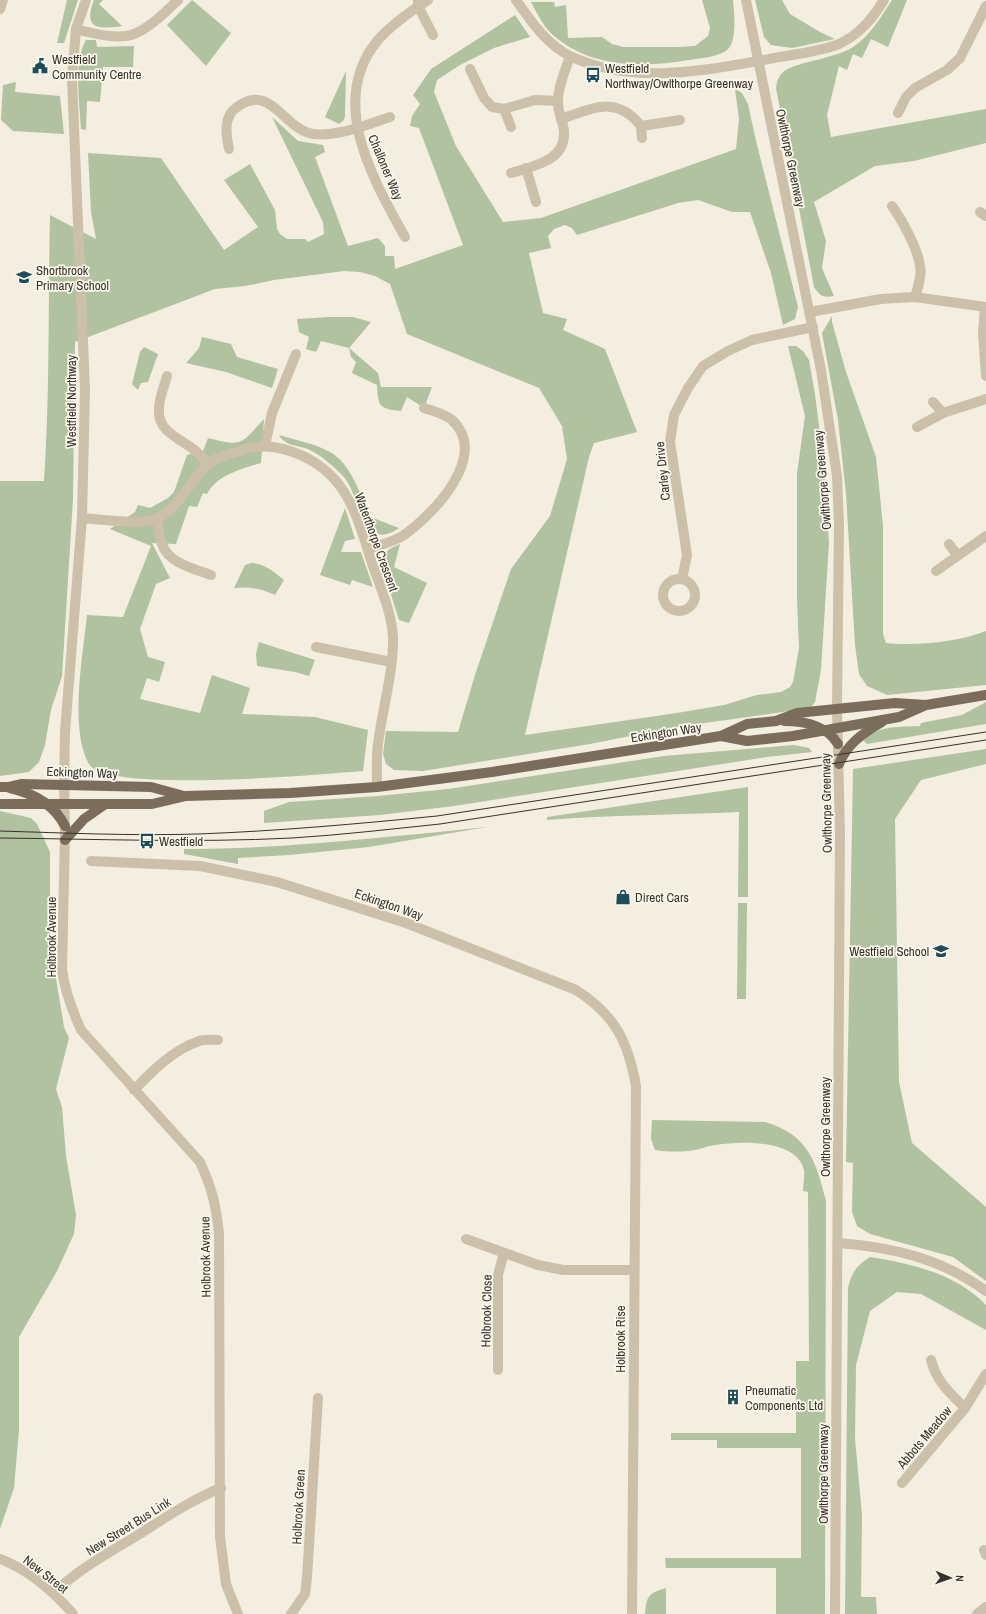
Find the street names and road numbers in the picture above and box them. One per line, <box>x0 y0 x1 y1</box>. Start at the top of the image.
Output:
street label: Owlthorpe Greenway <box>772 107 809 209</box>
street label: Challoner Way <box>364 132 407 203</box>
street label: Westfield Northway <box>63 354 80 447</box>
street label: Owlthorpe Greenway <box>810 429 835 531</box>
street label: Carley Drive <box>651 441 674 501</box>
street label: Waterthorpe Crescent <box>351 490 402 594</box>
street label: Eckington Way <box>630 718 703 746</box>
street label: Owlthorpe Greenway <box>817 752 836 853</box>
street label: Eckington Way <box>46 763 119 782</box>
street label: Eckington Way <box>352 885 426 924</box>
street label: Holbrook Avenue <box>43 896 60 978</box>
street label: Owlthorpe Greenway <box>817 1076 834 1177</box>
street label: Holbrook Avenue <box>196 1216 215 1298</box>
street label: Holbrook Close <box>477 1274 496 1348</box>
street label: Holbrook Rise <box>612 1305 629 1373</box>
street label: Abbots Meadow <box>893 1402 956 1473</box>
street label: Owlthorpe Greenway <box>815 1423 832 1524</box>
street label: Holbrook Green <box>288 1469 309 1545</box>
street label: New Street Bus Link <box>83 1493 175 1559</box>
street label: New Street <box>20 1551 72 1597</box>

